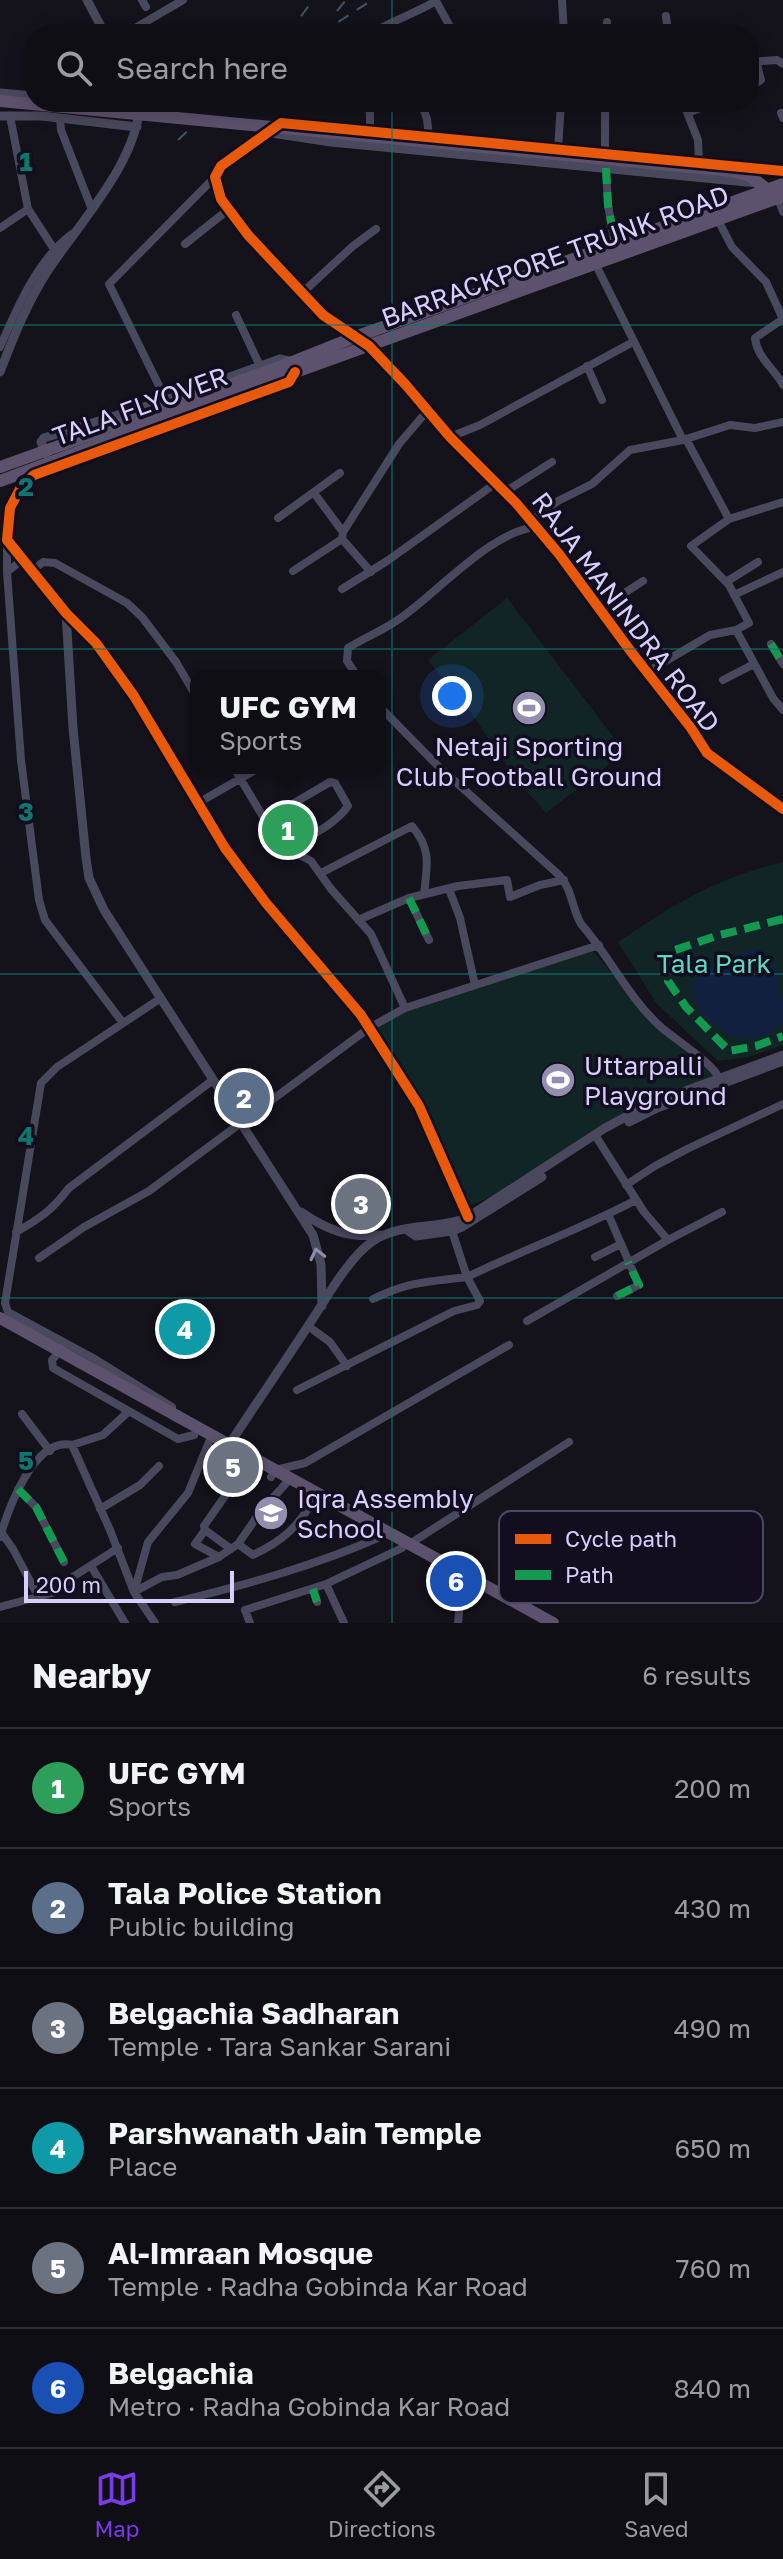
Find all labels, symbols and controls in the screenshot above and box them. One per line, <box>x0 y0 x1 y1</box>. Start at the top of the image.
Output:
search box <box>24 24 759 112</box>
icon: search <box>52 46 96 90</box>
text: Search here <box>116 50 288 86</box>
text: 1 <box>19 146 33 177</box>
street label: BARRACKPORE TRUNK ROAD <box>377 179 733 333</box>
street label: TALA FLYOVER <box>48 360 232 452</box>
text: 2 <box>18 471 34 502</box>
street label: RAJA MANINDRA ROAD <box>526 486 726 738</box>
popup <box>190 670 386 774</box>
your location <box>432 676 472 716</box>
text: UFC GYM <box>219 689 357 725</box>
sports icon: Netaji Sporting Club Football Ground <box>510 689 548 727</box>
text: Sports <box>219 725 302 756</box>
place label: Netaji Sporting Club Football Ground <box>396 731 662 792</box>
text: 3 <box>18 796 34 827</box>
pin: 1 <box>262 800 314 860</box>
park label: Tala Park <box>657 948 771 979</box>
place label: Uttarpalli Playground <box>584 1050 727 1111</box>
sports icon: Uttarpalli Playground <box>539 1061 577 1099</box>
pin: 2 <box>218 1068 270 1128</box>
text: 4 <box>18 1120 34 1151</box>
pin: 3 <box>335 1174 387 1234</box>
one-way arrow <box>310 1248 327 1262</box>
pin: 4 <box>159 1299 211 1359</box>
pin: 5 <box>207 1437 259 1497</box>
text: 5 <box>18 1445 34 1476</box>
place label: Iqra Assembly School <box>297 1483 474 1544</box>
school or university icon: Iqra Assembly School <box>252 1494 290 1532</box>
legend <box>499 1511 763 1603</box>
text: Cycle path <box>565 1525 677 1552</box>
pin: 6 <box>430 1551 482 1611</box>
text: Path <box>565 1561 614 1588</box>
scale bar <box>24 1567 234 1603</box>
text: 200 m <box>36 1571 101 1598</box>
text: Nearby <box>32 1655 152 1695</box>
text: 6 results <box>642 1660 751 1691</box>
text: UFC GYM <box>108 1755 246 1791</box>
text: 1 <box>51 1773 65 1804</box>
text: 200 m <box>674 1773 751 1804</box>
text: Sports <box>108 1791 191 1822</box>
text: Tala Police Station <box>108 1875 382 1911</box>
text: 2 <box>50 1893 66 1924</box>
text: 430 m <box>674 1893 751 1924</box>
text: Public building <box>108 1911 294 1942</box>
text: Belgachia Sadharan <box>108 1995 399 2031</box>
text: 3 <box>50 2013 66 2044</box>
text: 490 m <box>674 2013 751 2044</box>
text: Temple · Tara Sankar Sarani <box>108 2031 451 2062</box>
text: Parshwanath Jain Temple <box>108 2115 482 2151</box>
text: 4 <box>50 2133 66 2164</box>
text: 650 m <box>675 2133 751 2164</box>
text: Place <box>108 2151 177 2182</box>
text: Al-Imraan Mosque <box>108 2235 373 2271</box>
text: 5 <box>50 2253 66 2284</box>
text: 760 m <box>676 2253 751 2284</box>
text: Temple · Radha Gobinda Kar Road <box>108 2271 528 2302</box>
text: Belgachia <box>108 2355 254 2391</box>
text: 6 <box>50 2373 66 2404</box>
text: 840 m <box>674 2373 751 2404</box>
text: Metro · Radha Gobinda Kar Road <box>108 2391 510 2422</box>
tab: Map <box>94 2467 139 2542</box>
tab: Directions <box>328 2467 436 2542</box>
tab: Saved <box>624 2467 689 2542</box>

